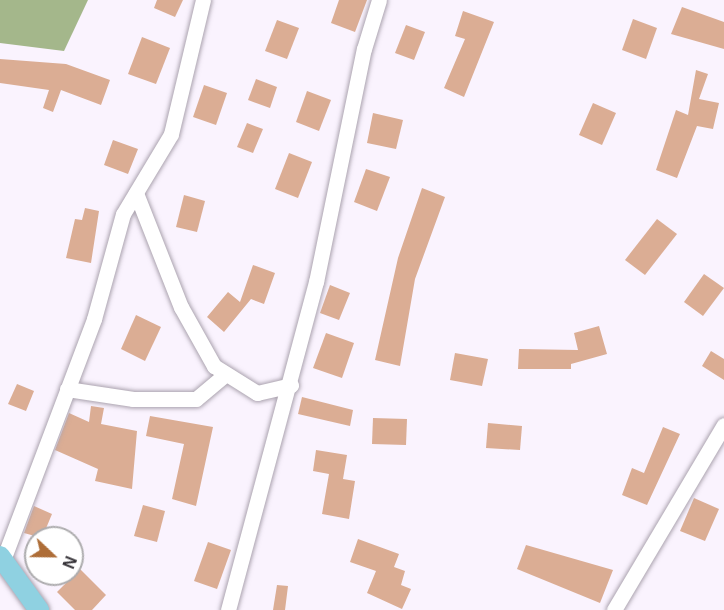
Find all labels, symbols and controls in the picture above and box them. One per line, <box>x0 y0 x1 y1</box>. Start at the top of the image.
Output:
north arrow <box>24 526 84 586</box>
text: N <box>59 554 79 571</box>

